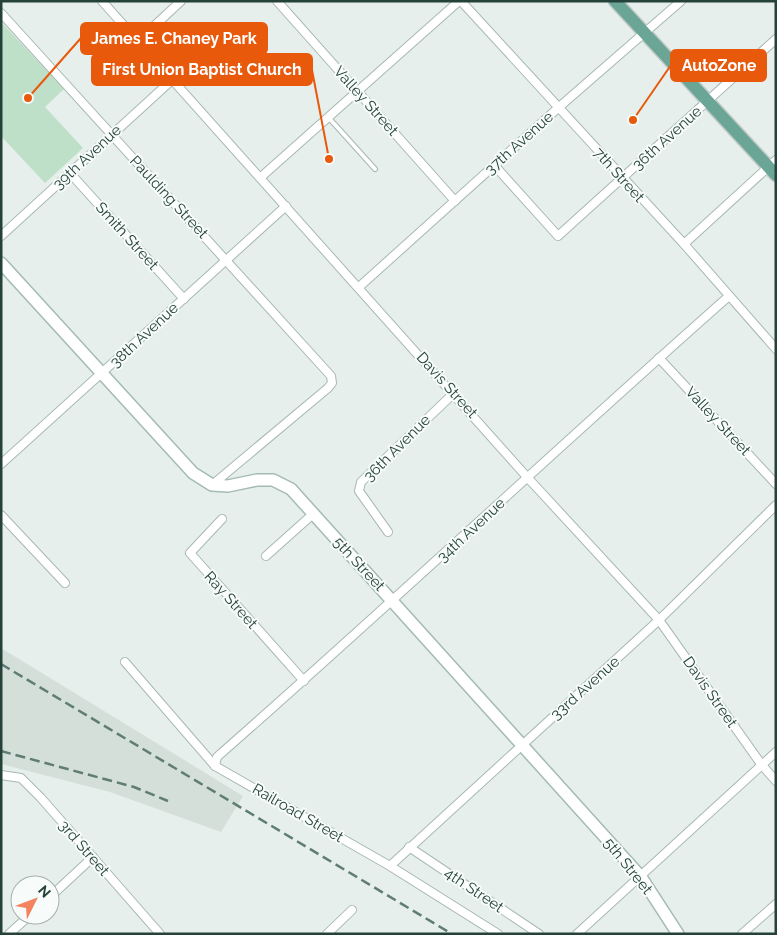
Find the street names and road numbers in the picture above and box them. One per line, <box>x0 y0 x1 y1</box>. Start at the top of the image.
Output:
street label: Valley Street <box>330 62 402 140</box>
street label: 36th Avenue <box>629 102 705 174</box>
street label: 37th Avenue <box>481 108 557 178</box>
street label: 39th Avenue <box>49 121 125 193</box>
street label: 7th Street <box>590 144 648 206</box>
street label: Paulding Street <box>126 152 212 242</box>
street label: Smith Street <box>92 198 162 274</box>
street label: 38th Avenue <box>106 299 182 371</box>
street label: Davis Street <box>413 348 481 422</box>
street label: Valley Street <box>682 383 754 459</box>
street label: 36th Avenue <box>360 411 434 485</box>
street label: 34th Avenue <box>433 494 509 566</box>
street label: 5th Street <box>329 533 389 595</box>
street label: Ray Street <box>201 568 261 632</box>
street label: 33rd Avenue <box>547 652 623 724</box>
street label: Davis Street <box>679 653 741 731</box>
street label: Railroad Street <box>249 780 347 846</box>
street label: 3rd Street <box>55 817 113 879</box>
street label: 5th Street <box>600 834 656 898</box>
street label: 4th Street <box>441 864 507 916</box>

